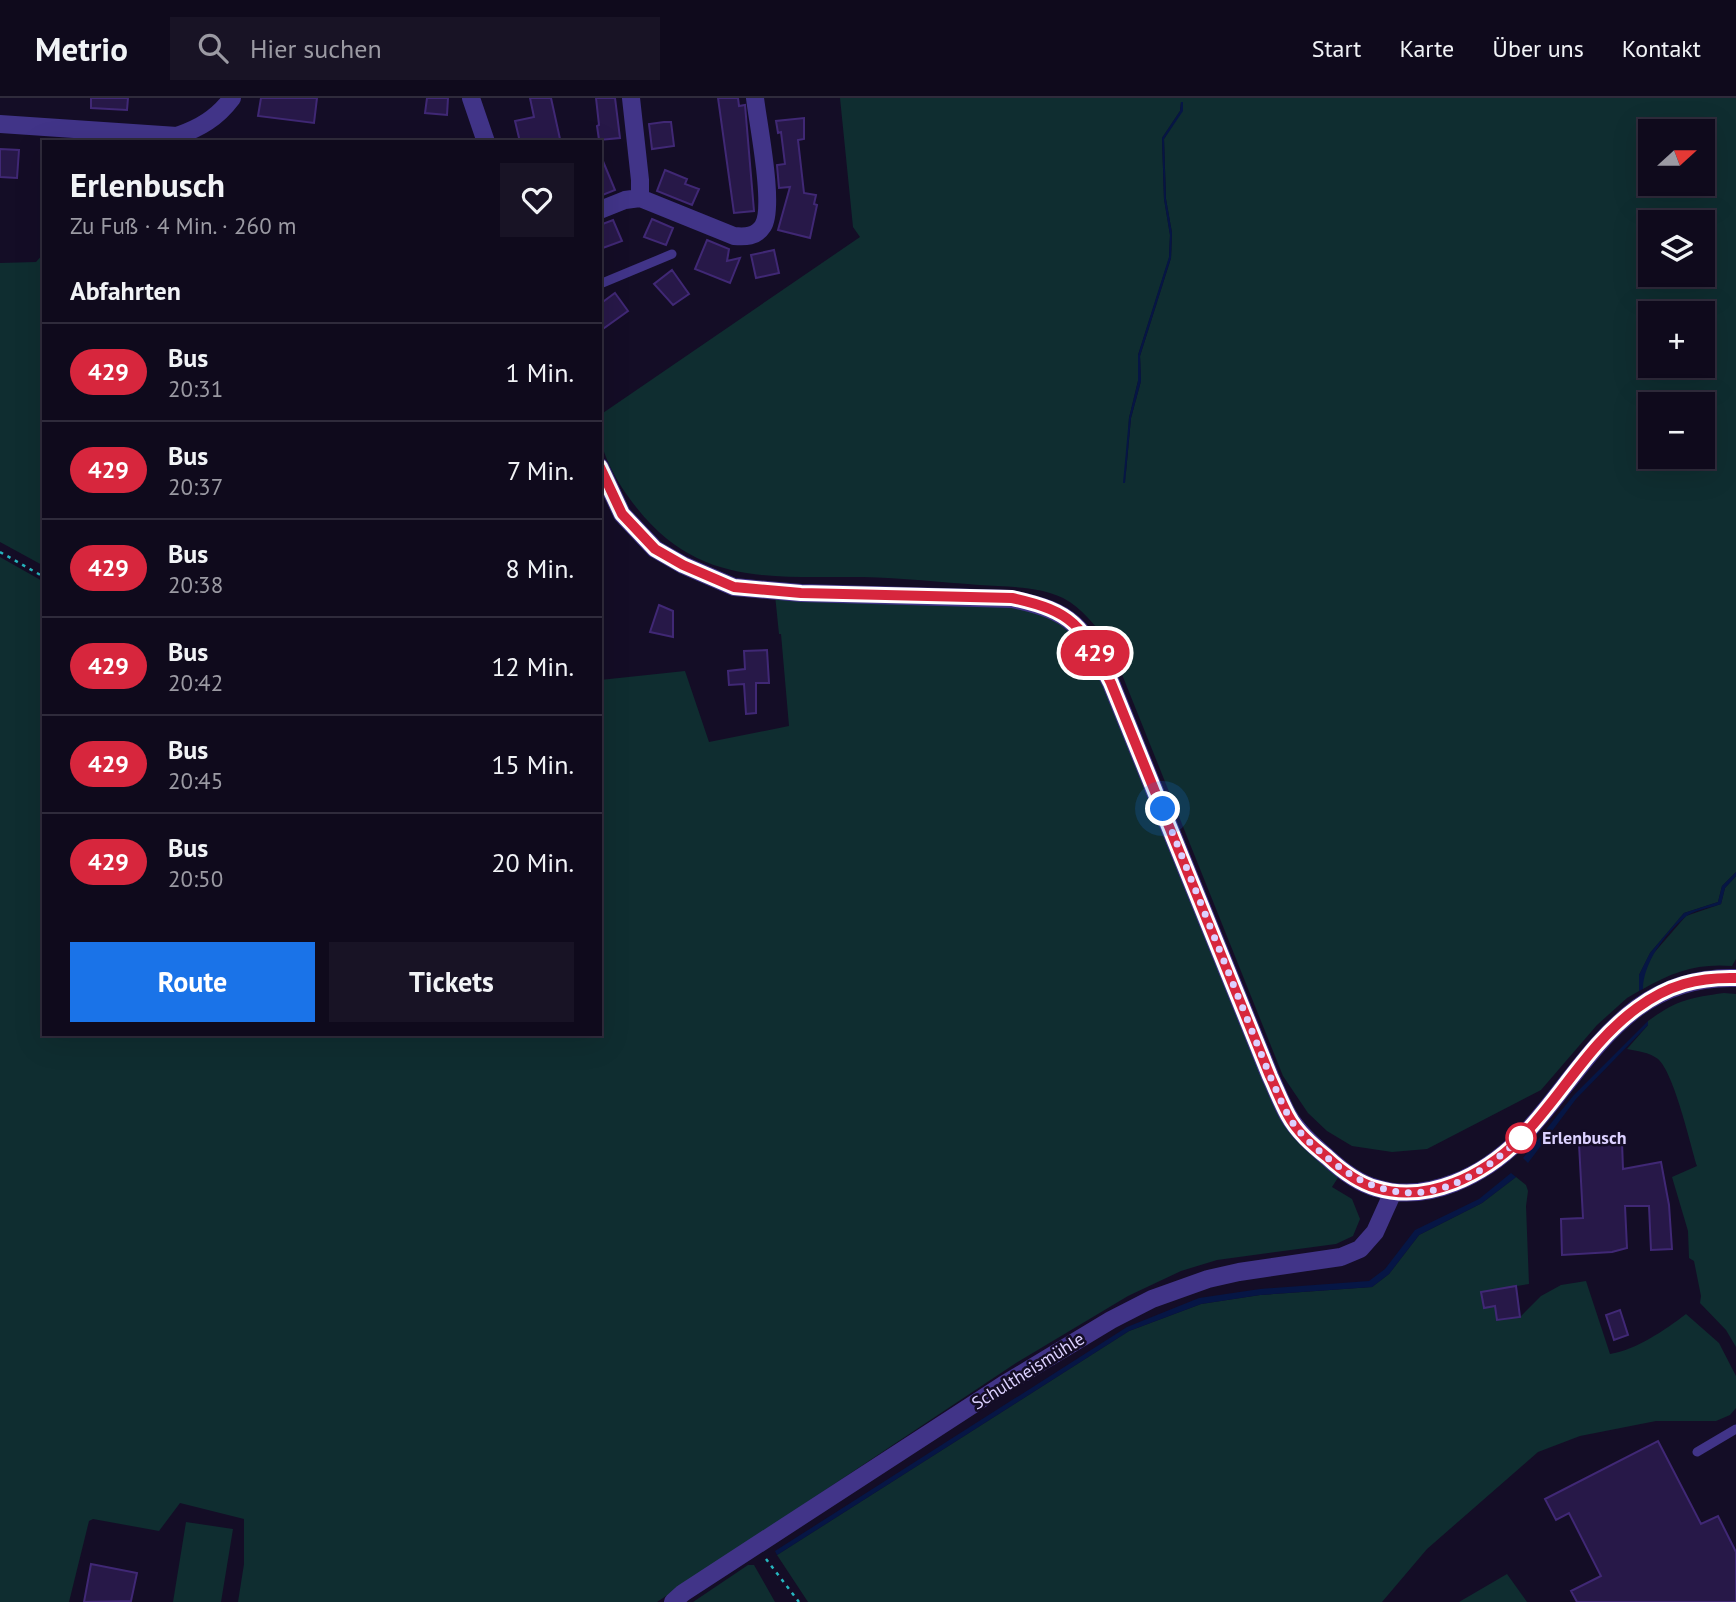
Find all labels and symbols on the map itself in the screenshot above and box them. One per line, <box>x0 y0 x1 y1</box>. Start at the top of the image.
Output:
north arrow <box>1638 119 1715 196</box>
line badge: 429 <box>1055 630 1135 676</box>
your location <box>1145 791 1180 826</box>
marker: Erlenbusch <box>1506 1123 1536 1153</box>
place label: Erlenbusch <box>1542 1126 1627 1149</box>
street label: Schultheismühle <box>967 1327 1088 1414</box>

